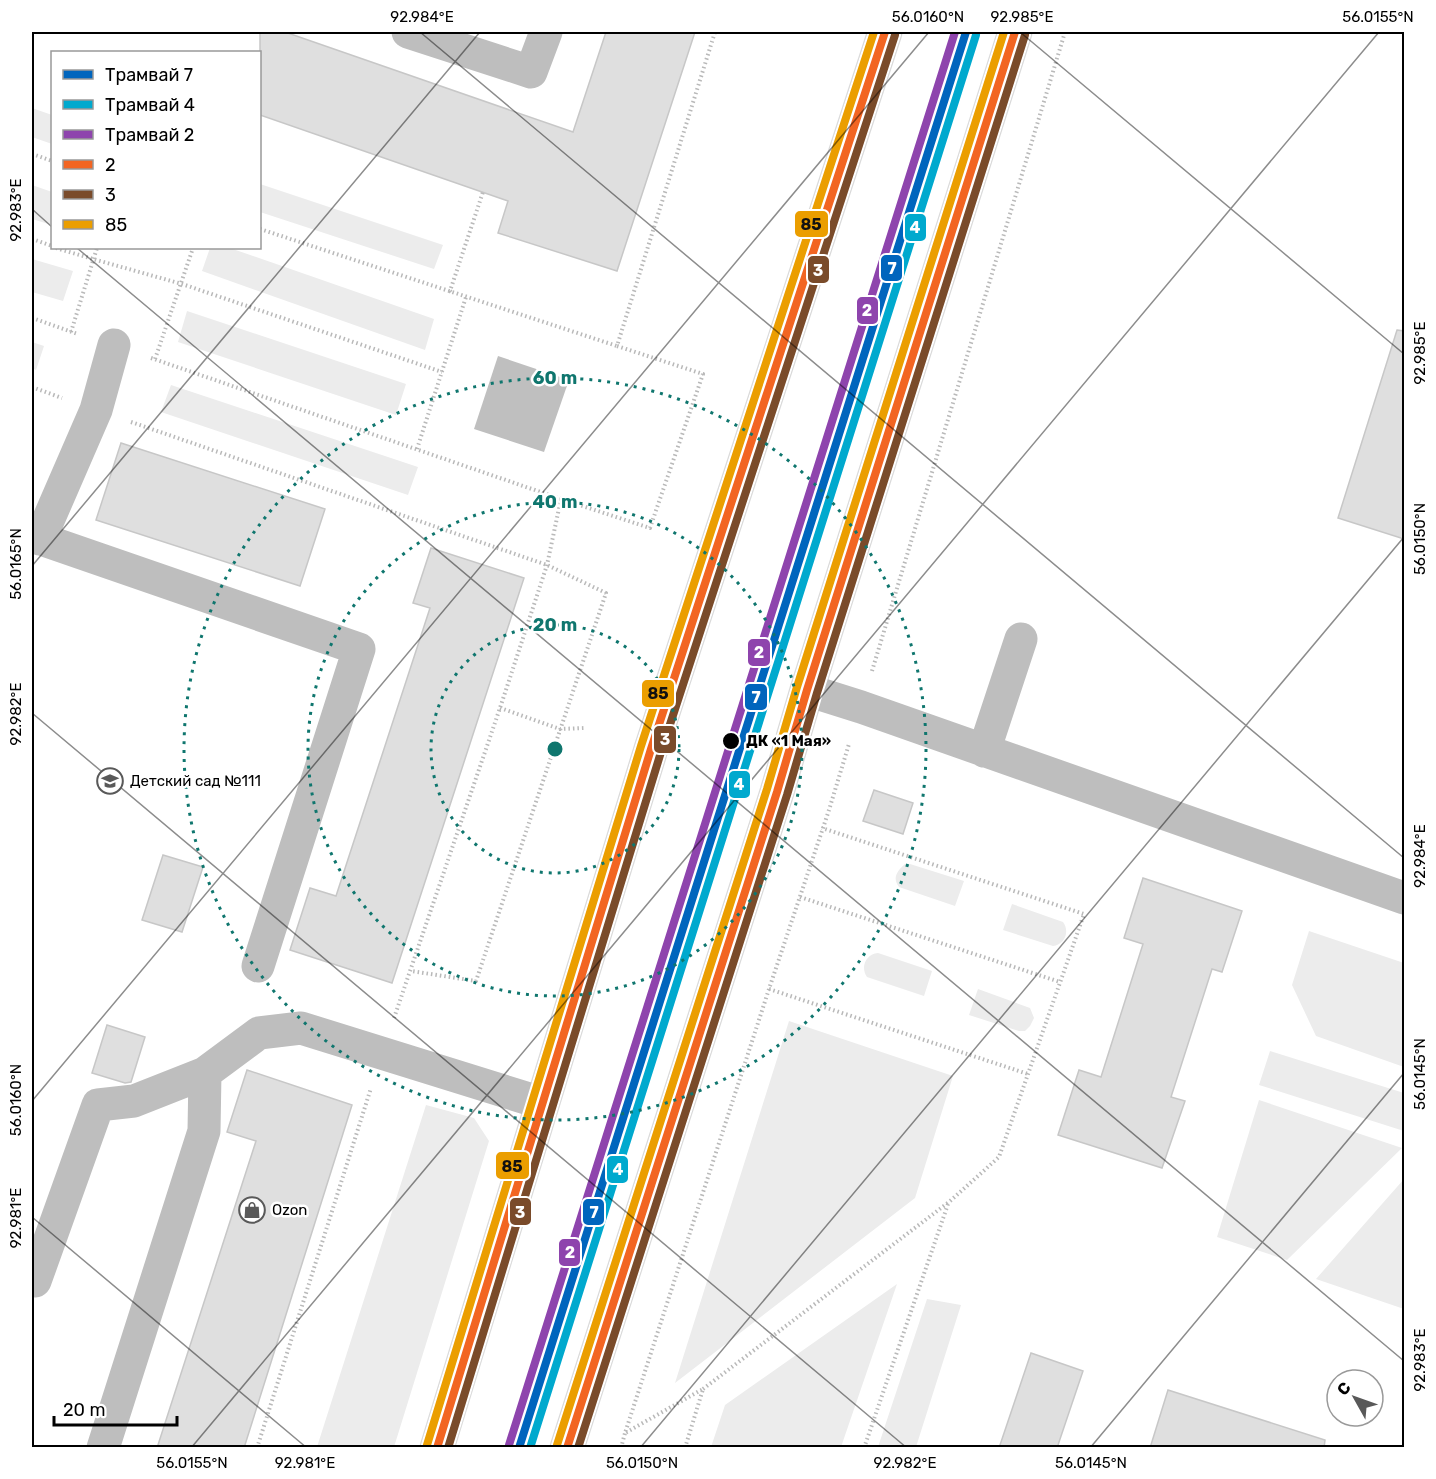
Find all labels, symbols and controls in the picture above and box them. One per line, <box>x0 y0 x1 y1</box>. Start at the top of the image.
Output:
text: 92.984°E <box>390 8 454 26</box>
text: 56.0160°N <box>892 8 964 26</box>
text: 92.985°E <box>990 8 1054 26</box>
text: 56.0155°N <box>1342 8 1414 26</box>
legend <box>51 51 261 249</box>
text: Трамвай 7 <box>105 64 193 86</box>
text: Трамвай 4 <box>105 94 195 116</box>
text: Трамвай 2 <box>105 124 194 146</box>
text: 2 <box>105 154 116 176</box>
text: 92.983°E <box>7 178 25 242</box>
text: 3 <box>105 184 116 206</box>
line badge: 85 <box>794 210 829 238</box>
line badge: 4 <box>904 213 927 242</box>
text: 85 <box>105 214 127 236</box>
text: 85 <box>800 215 822 234</box>
text: 4 <box>910 218 921 237</box>
line badge: 7 <box>880 254 903 282</box>
line badge: 3 <box>807 255 830 284</box>
text: 7 <box>887 259 897 278</box>
text: 3 <box>813 261 823 280</box>
line badge: 2 <box>856 296 879 325</box>
text: 2 <box>862 301 872 320</box>
text: 92.985°E <box>1411 321 1429 385</box>
text: 60 m <box>533 367 577 389</box>
text: 40 m <box>533 491 577 513</box>
text: 56.0150°N <box>1411 503 1429 575</box>
text: 56.0165°N <box>7 528 25 600</box>
text: 20 m <box>533 614 577 636</box>
line badge: 2 <box>747 638 771 667</box>
text: 2 <box>754 643 764 662</box>
line badge: 85 <box>641 679 675 708</box>
text: 92.982°E <box>7 683 25 745</box>
line badge: 7 <box>744 683 768 711</box>
text: 85 <box>647 684 669 703</box>
text: 7 <box>751 688 761 707</box>
line badge: 3 <box>653 725 677 754</box>
text: 3 <box>660 730 670 749</box>
marker: ДК «1 Мая» <box>721 731 741 751</box>
place label: ДК «1 Мая» <box>746 732 831 750</box>
centre of rings <box>545 739 565 759</box>
school or university icon: Детский сад №111 <box>95 766 125 796</box>
line badge: 4 <box>728 770 751 799</box>
place label: Детский сад №111 <box>130 772 261 790</box>
text: 4 <box>734 775 745 794</box>
text: 92.984°E <box>1411 824 1429 888</box>
text: 56.0145°N <box>1411 1038 1429 1110</box>
text: 56.0160°N <box>7 1064 25 1136</box>
line badge: 85 <box>495 1151 530 1180</box>
line badge: 4 <box>606 1155 629 1184</box>
text: 85 <box>501 1157 523 1176</box>
text: 4 <box>613 1160 624 1179</box>
text: 92.981°E <box>7 1188 25 1248</box>
shop icon: Ozon <box>237 1195 267 1225</box>
line badge: 3 <box>509 1197 532 1226</box>
line badge: 7 <box>582 1198 605 1226</box>
place label: Ozon <box>272 1201 307 1219</box>
text: 3 <box>515 1203 525 1222</box>
text: 7 <box>589 1203 599 1222</box>
line badge: 2 <box>558 1238 581 1267</box>
text: 2 <box>565 1243 575 1262</box>
text: 92.983°E <box>1411 1328 1429 1392</box>
north arrow <box>1325 1368 1385 1428</box>
text: С <box>1333 1378 1355 1399</box>
scale bar <box>54 1389 177 1427</box>
text: 20 m <box>63 1399 105 1421</box>
text: 56.0155°N <box>156 1454 228 1472</box>
text: 92.981°E <box>275 1454 335 1472</box>
text: 56.0150°N <box>606 1454 678 1472</box>
text: 92.982°E <box>874 1454 936 1472</box>
text: 56.0145°N <box>1055 1454 1127 1472</box>

